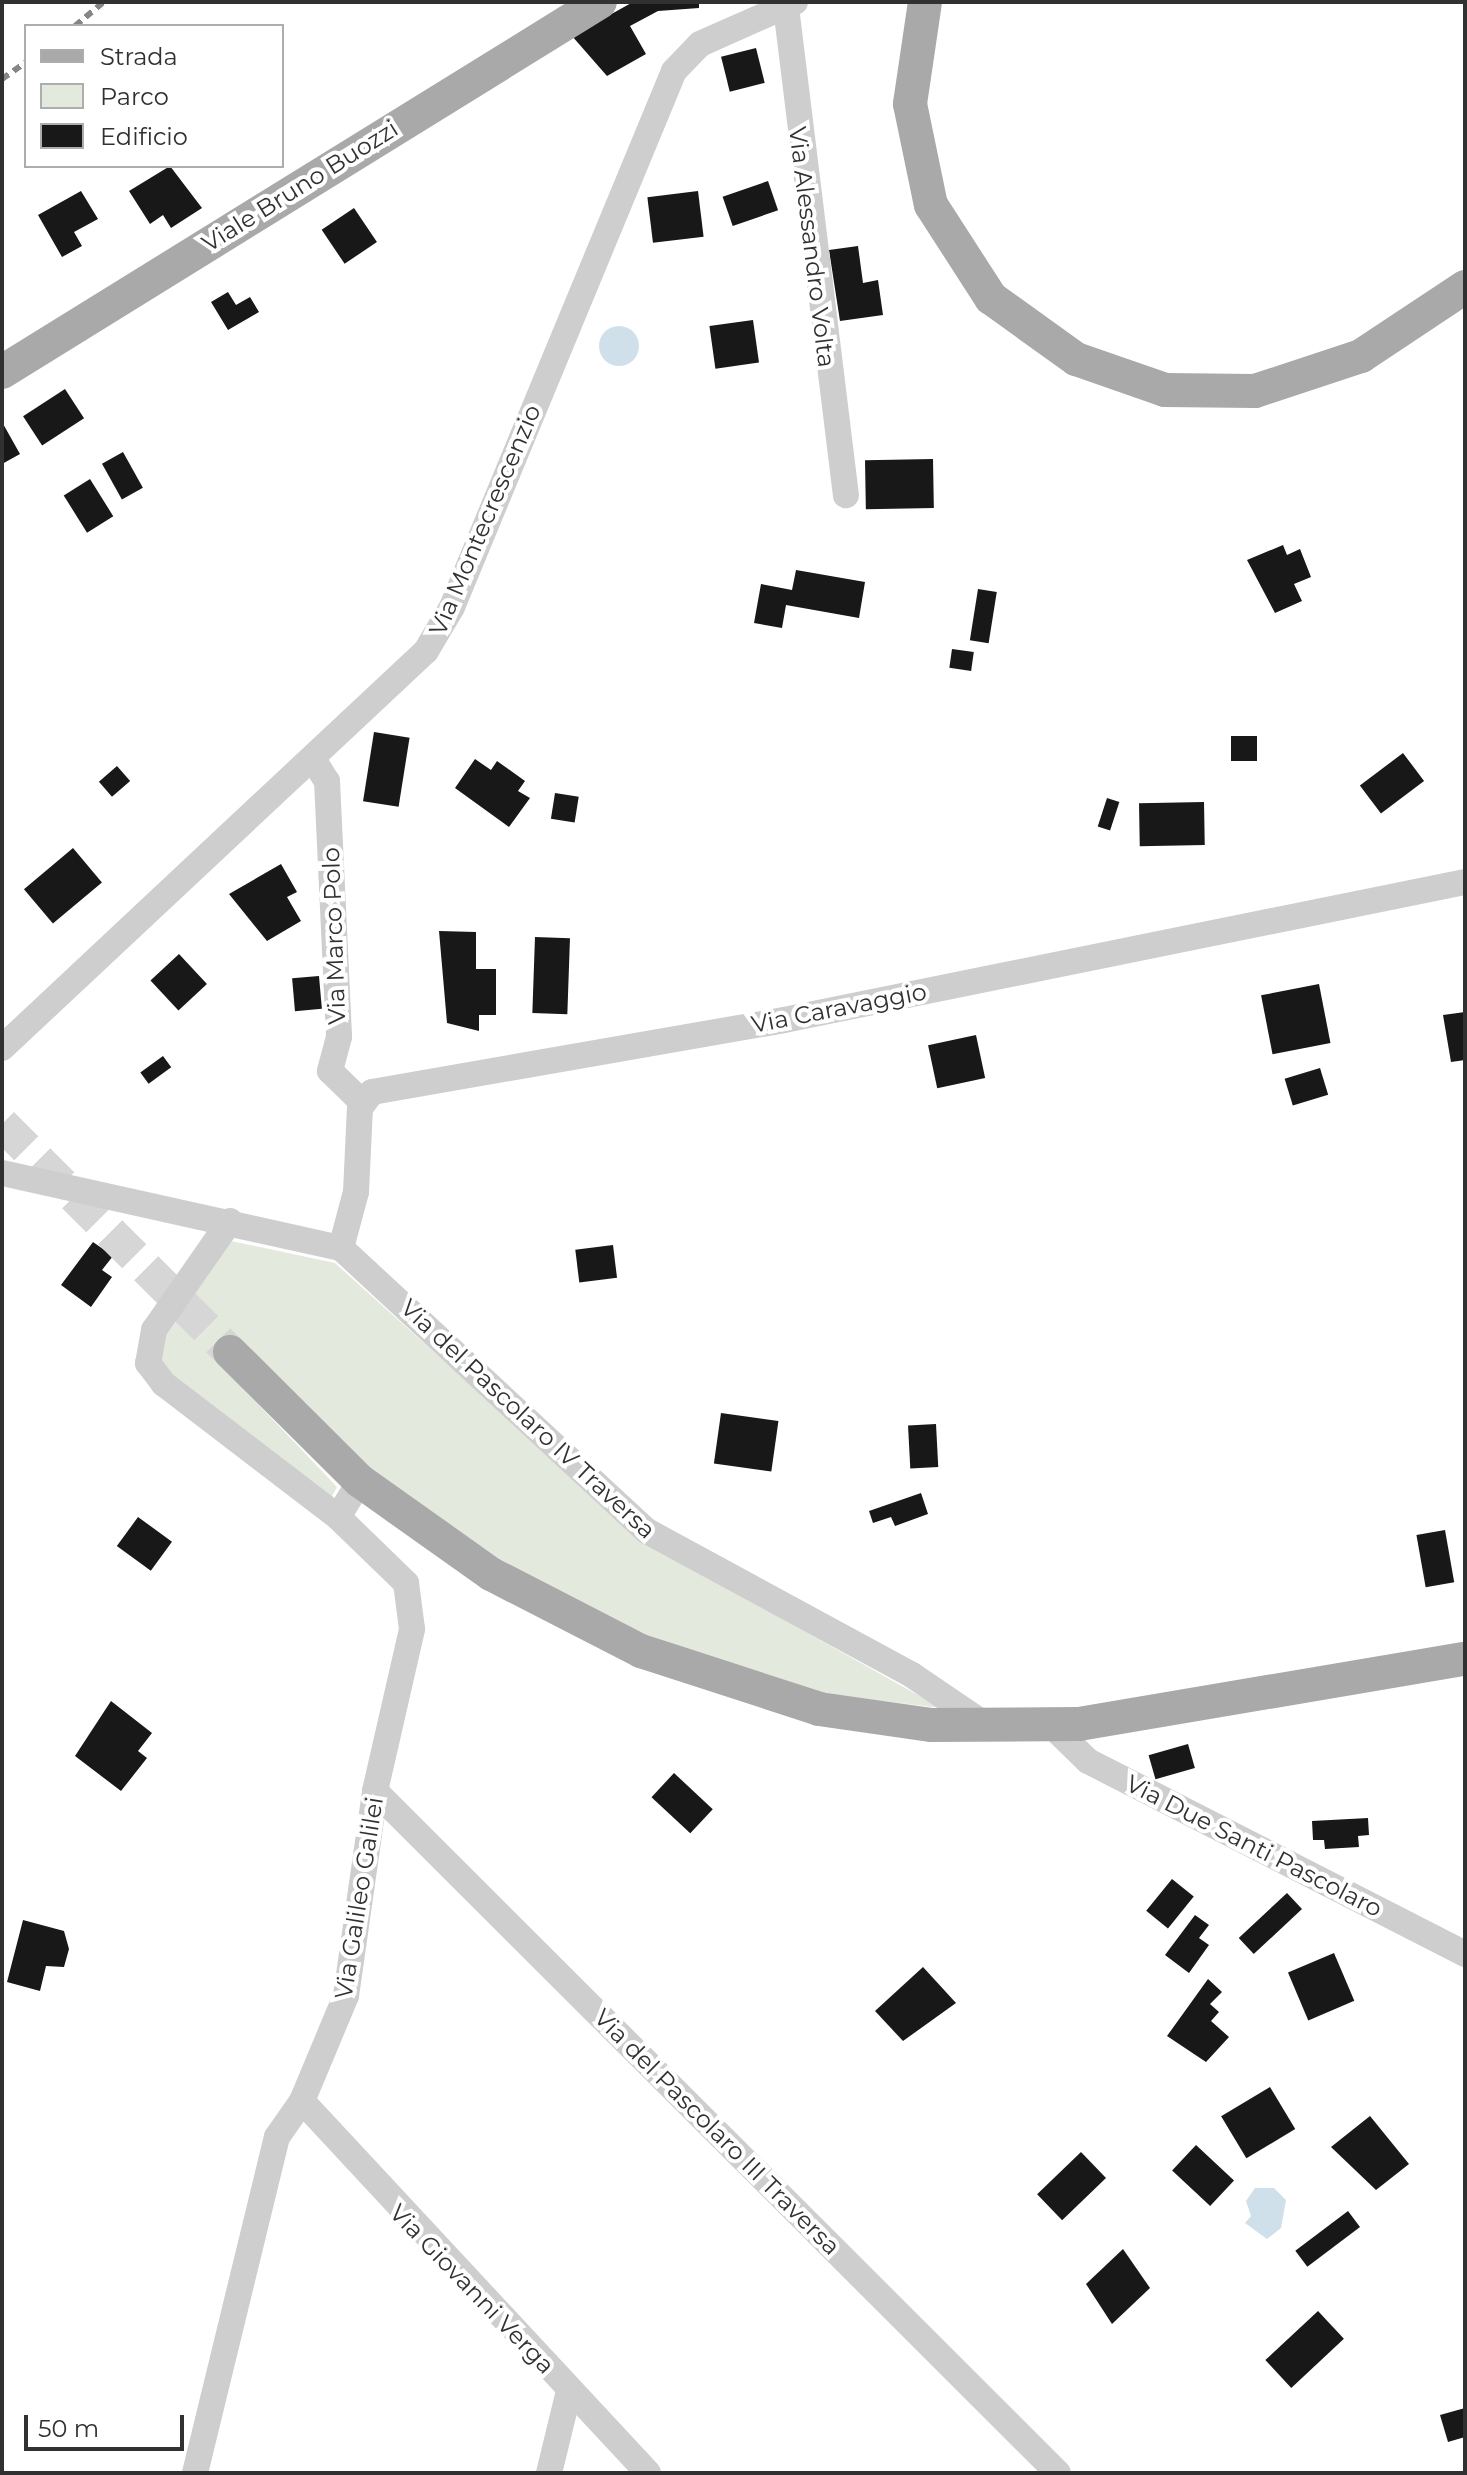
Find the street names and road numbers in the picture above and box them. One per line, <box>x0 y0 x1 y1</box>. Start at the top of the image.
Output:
street label: Viale Bruno Buozzi <box>197 114 403 258</box>
street label: Via Alessandro Volta <box>783 125 841 369</box>
street label: Via Montecrescenzio <box>423 400 547 640</box>
street label: Via Marco Polo <box>317 847 351 1025</box>
street label: Via Caravaggio <box>749 977 929 1039</box>
street label: Via del Pascolaro IV Traversa <box>395 1293 661 1545</box>
street label: Via Due Santi Pascolaro <box>1121 1769 1387 1923</box>
street label: Via Galileo Galilei <box>329 1795 389 2001</box>
street label: Via del Pascolaro III Traversa <box>588 2003 846 2261</box>
street label: Via Giovanni Verga <box>384 2198 560 2380</box>

